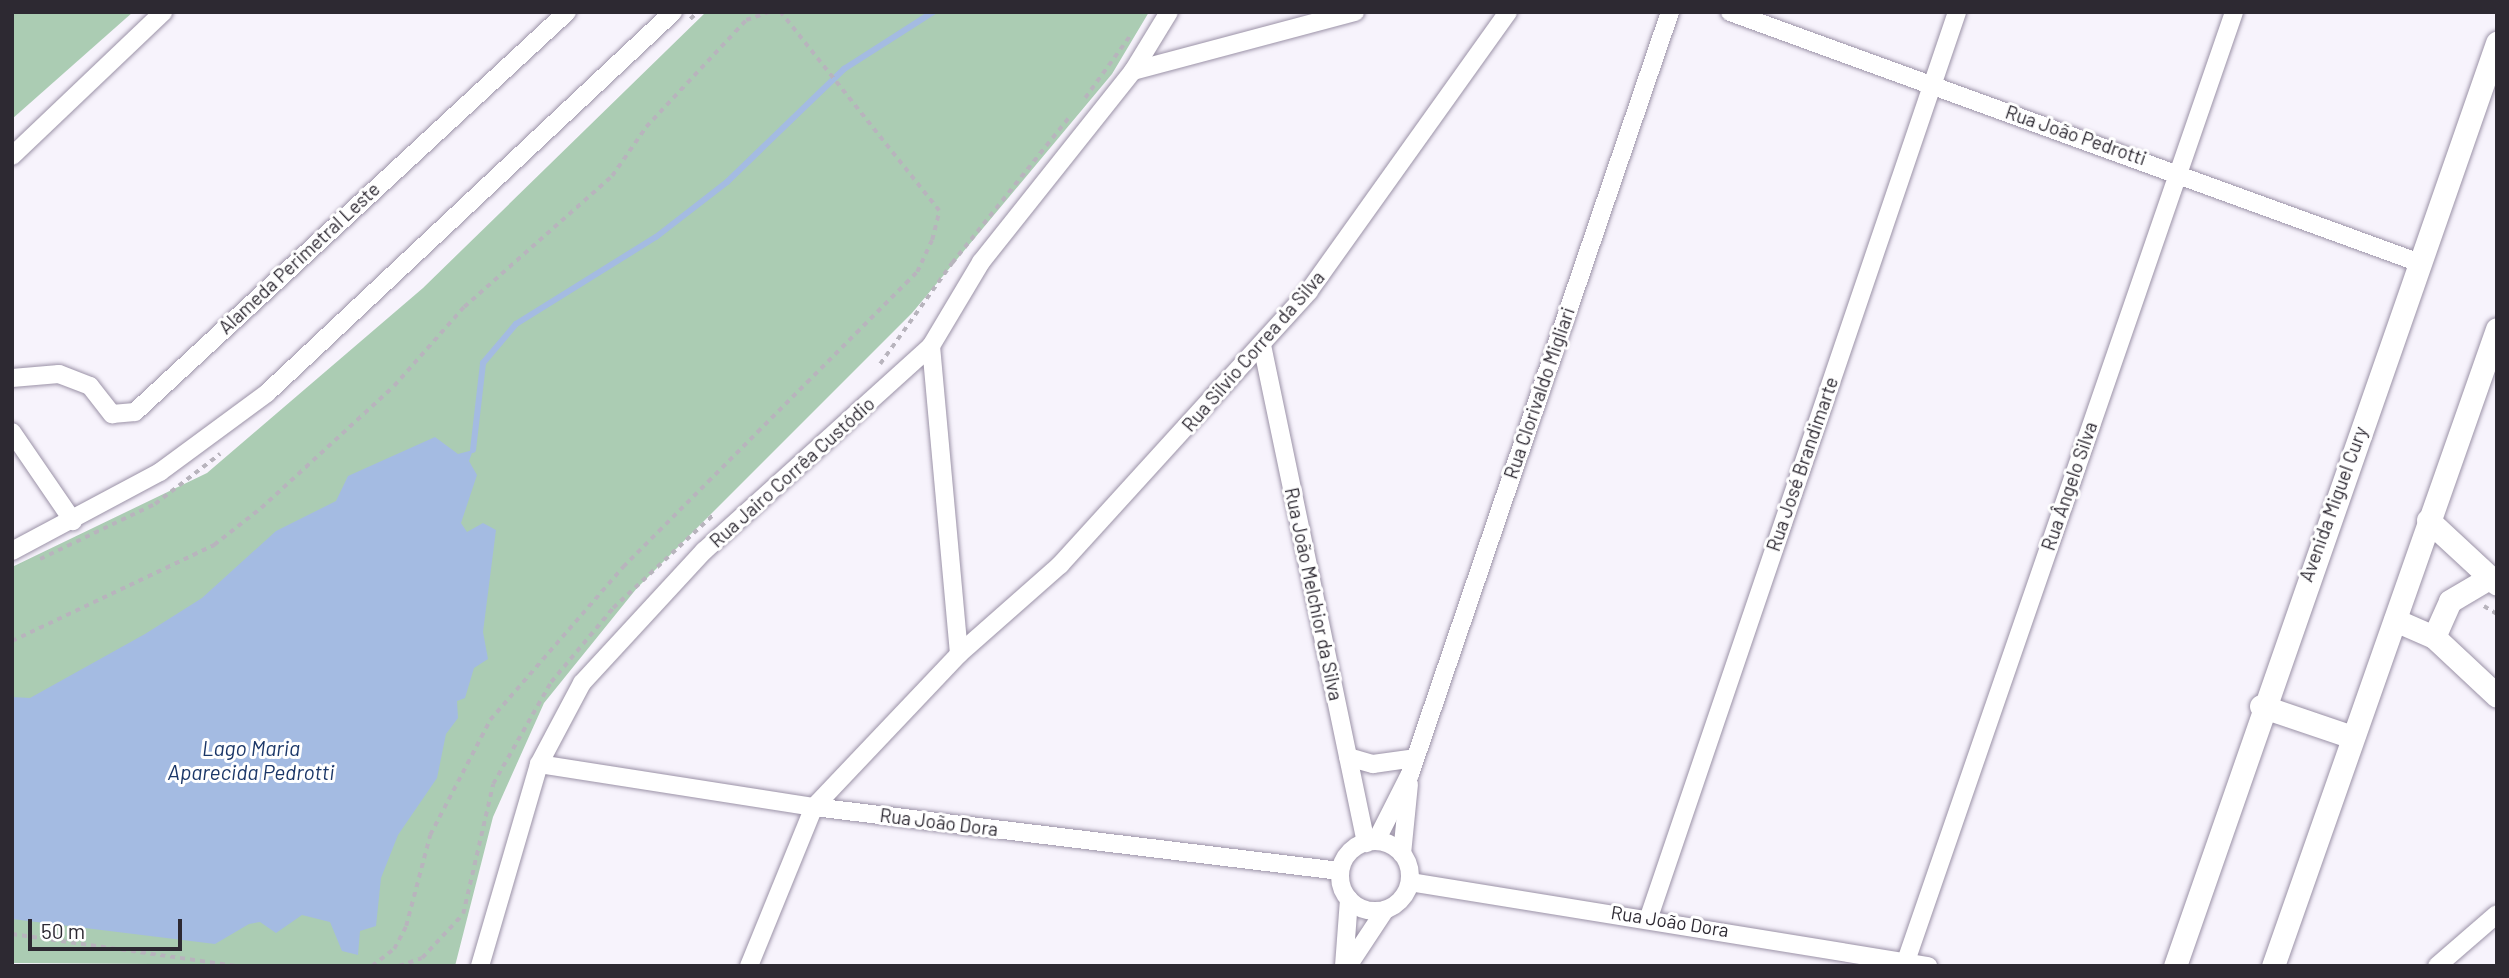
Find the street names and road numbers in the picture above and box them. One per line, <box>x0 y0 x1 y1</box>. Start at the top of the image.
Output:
street label: Rua João Pedrotti <box>2003 100 2149 170</box>
street label: Alameda Perimetral Leste <box>214 177 384 339</box>
street label: Rua Silvio Correa da Silva <box>1177 266 1329 436</box>
street label: Rua Clorivaldo Migliari <box>1499 304 1579 482</box>
street label: Rua José Brandimarte <box>1761 374 1843 554</box>
street label: Rua Jairo Corrêa Custódio <box>705 392 879 552</box>
street label: Rua Ângelo Silva <box>2036 419 2102 553</box>
street label: Avenida Miguel Cury <box>2294 423 2372 585</box>
street label: Rua João Melchior da Silva <box>1280 485 1348 703</box>
street label: Rua João Dora <box>879 803 999 841</box>
street label: Rua João Dora <box>1609 900 1731 942</box>

